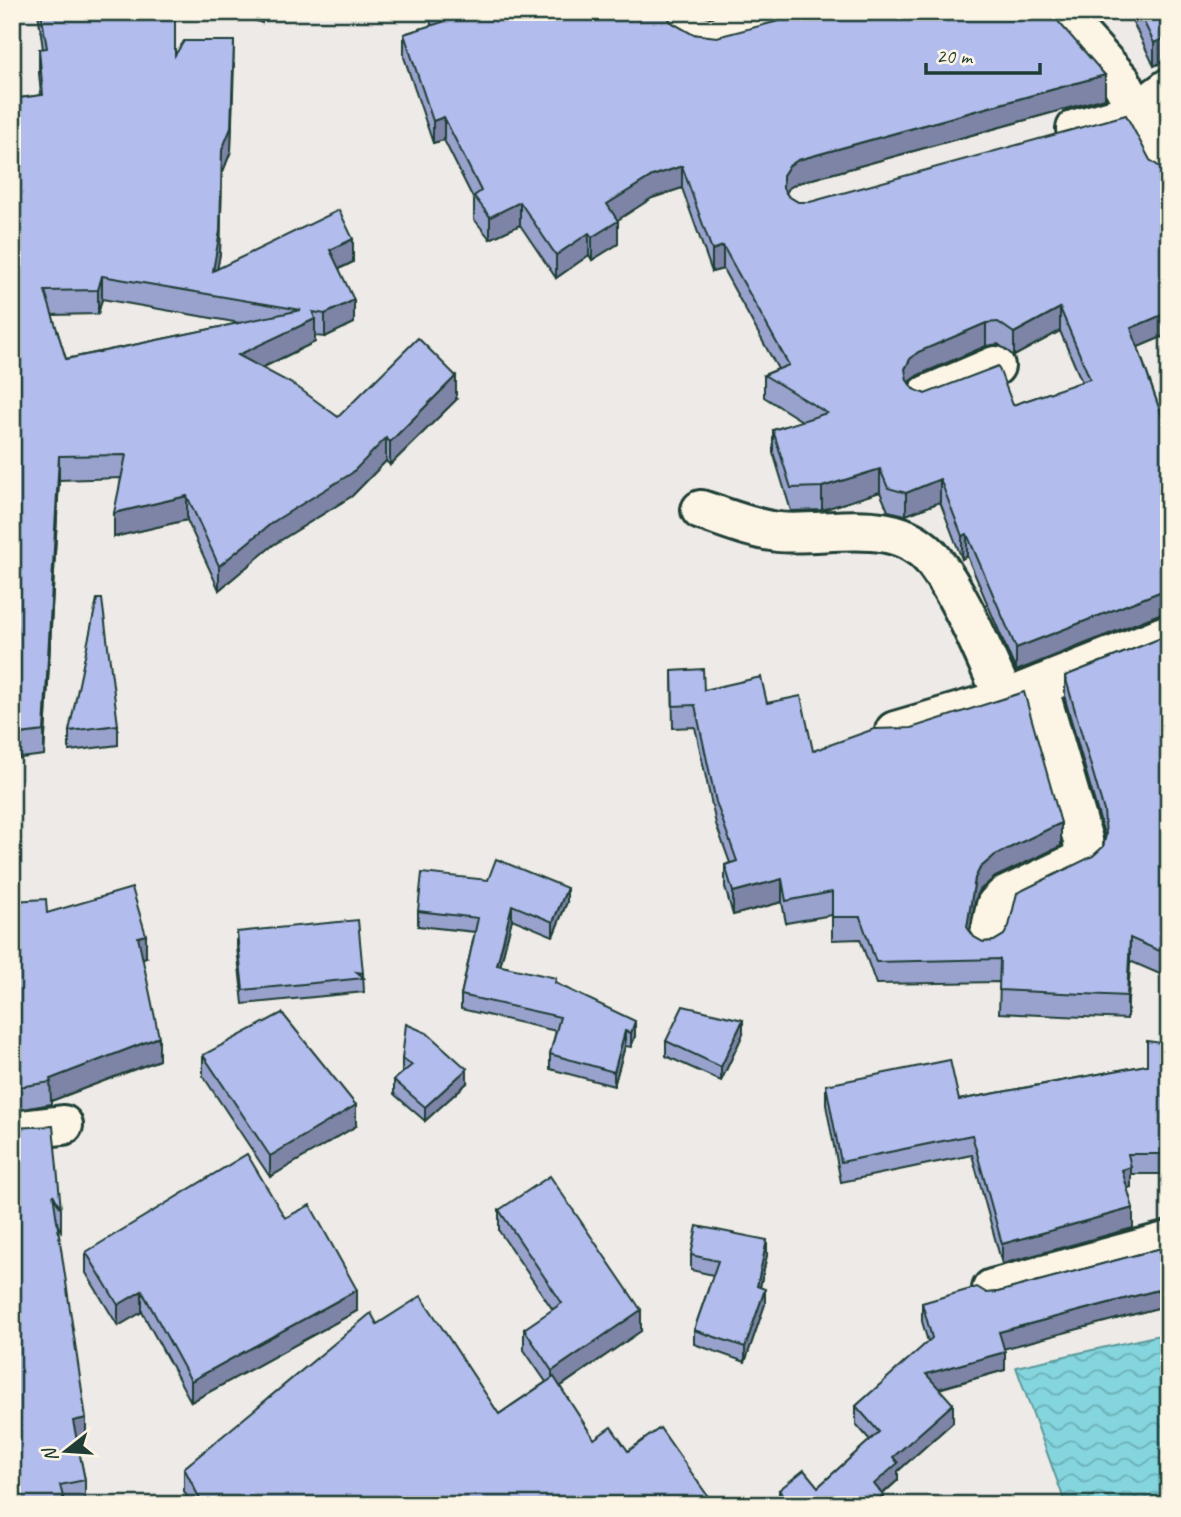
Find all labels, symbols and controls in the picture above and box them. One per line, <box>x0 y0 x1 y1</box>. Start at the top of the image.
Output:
scale bar <box>926 32 1039 76</box>
text: 20 m <box>936 43 974 69</box>
north arrow <box>32 1416 102 1486</box>
text: N <box>37 1443 64 1465</box>

